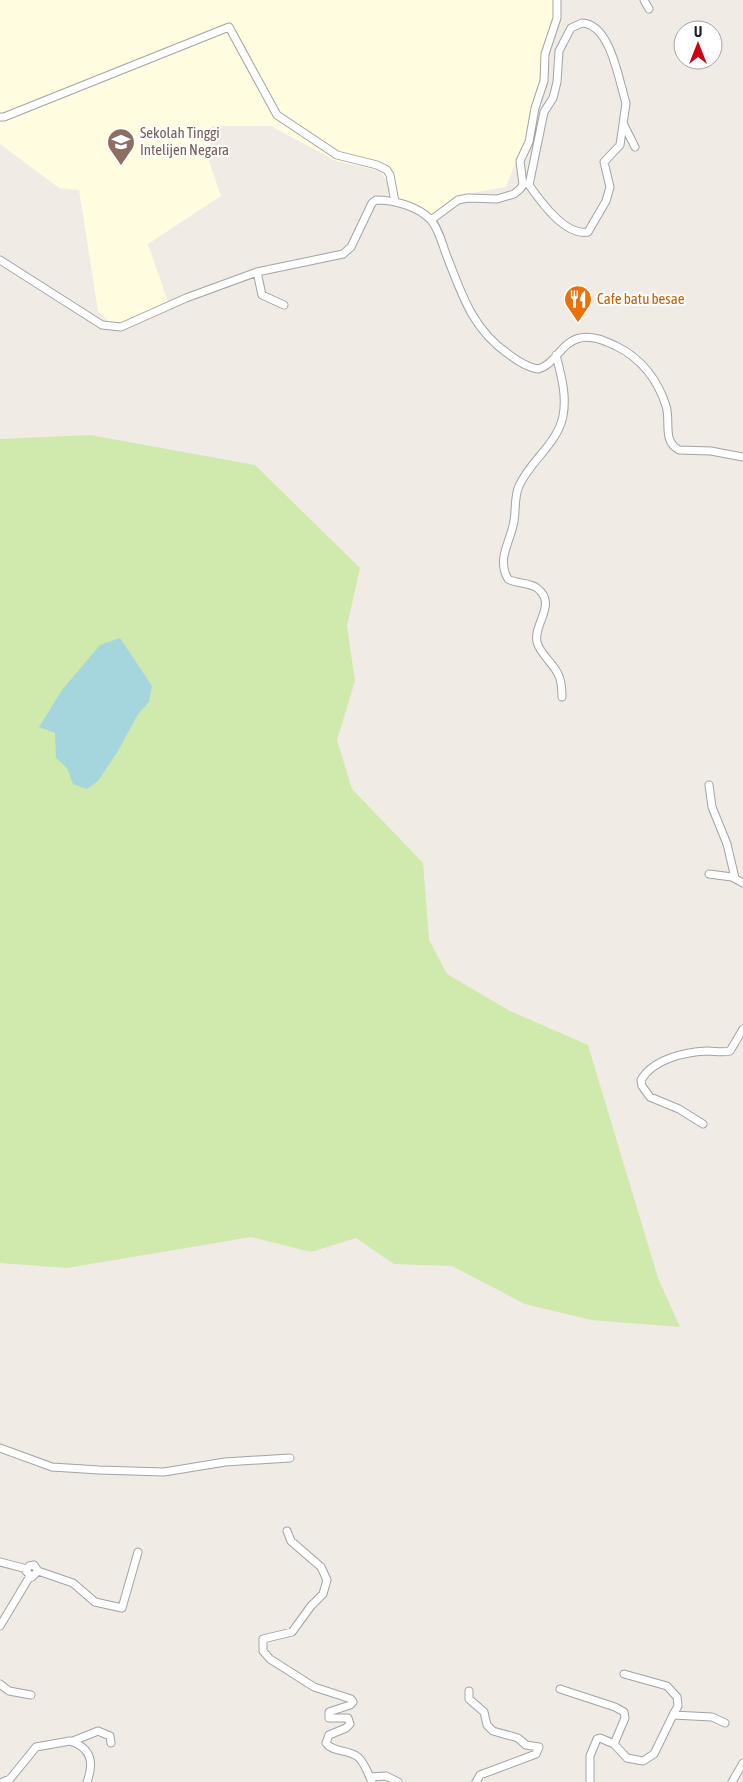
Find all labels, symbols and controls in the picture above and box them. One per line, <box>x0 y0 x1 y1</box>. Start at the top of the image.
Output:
north arrow <box>673 20 723 70</box>
text: U <box>694 24 702 40</box>
place label: Sekolah Tinggi Intelijen Negara <box>140 124 229 158</box>
school or university icon: Sekolah Tinggi Intelijen Negara <box>106 127 136 166</box>
restaurant icon: Cafe batu besae <box>563 284 593 323</box>
place label: Cafe batu besae <box>597 290 685 307</box>

